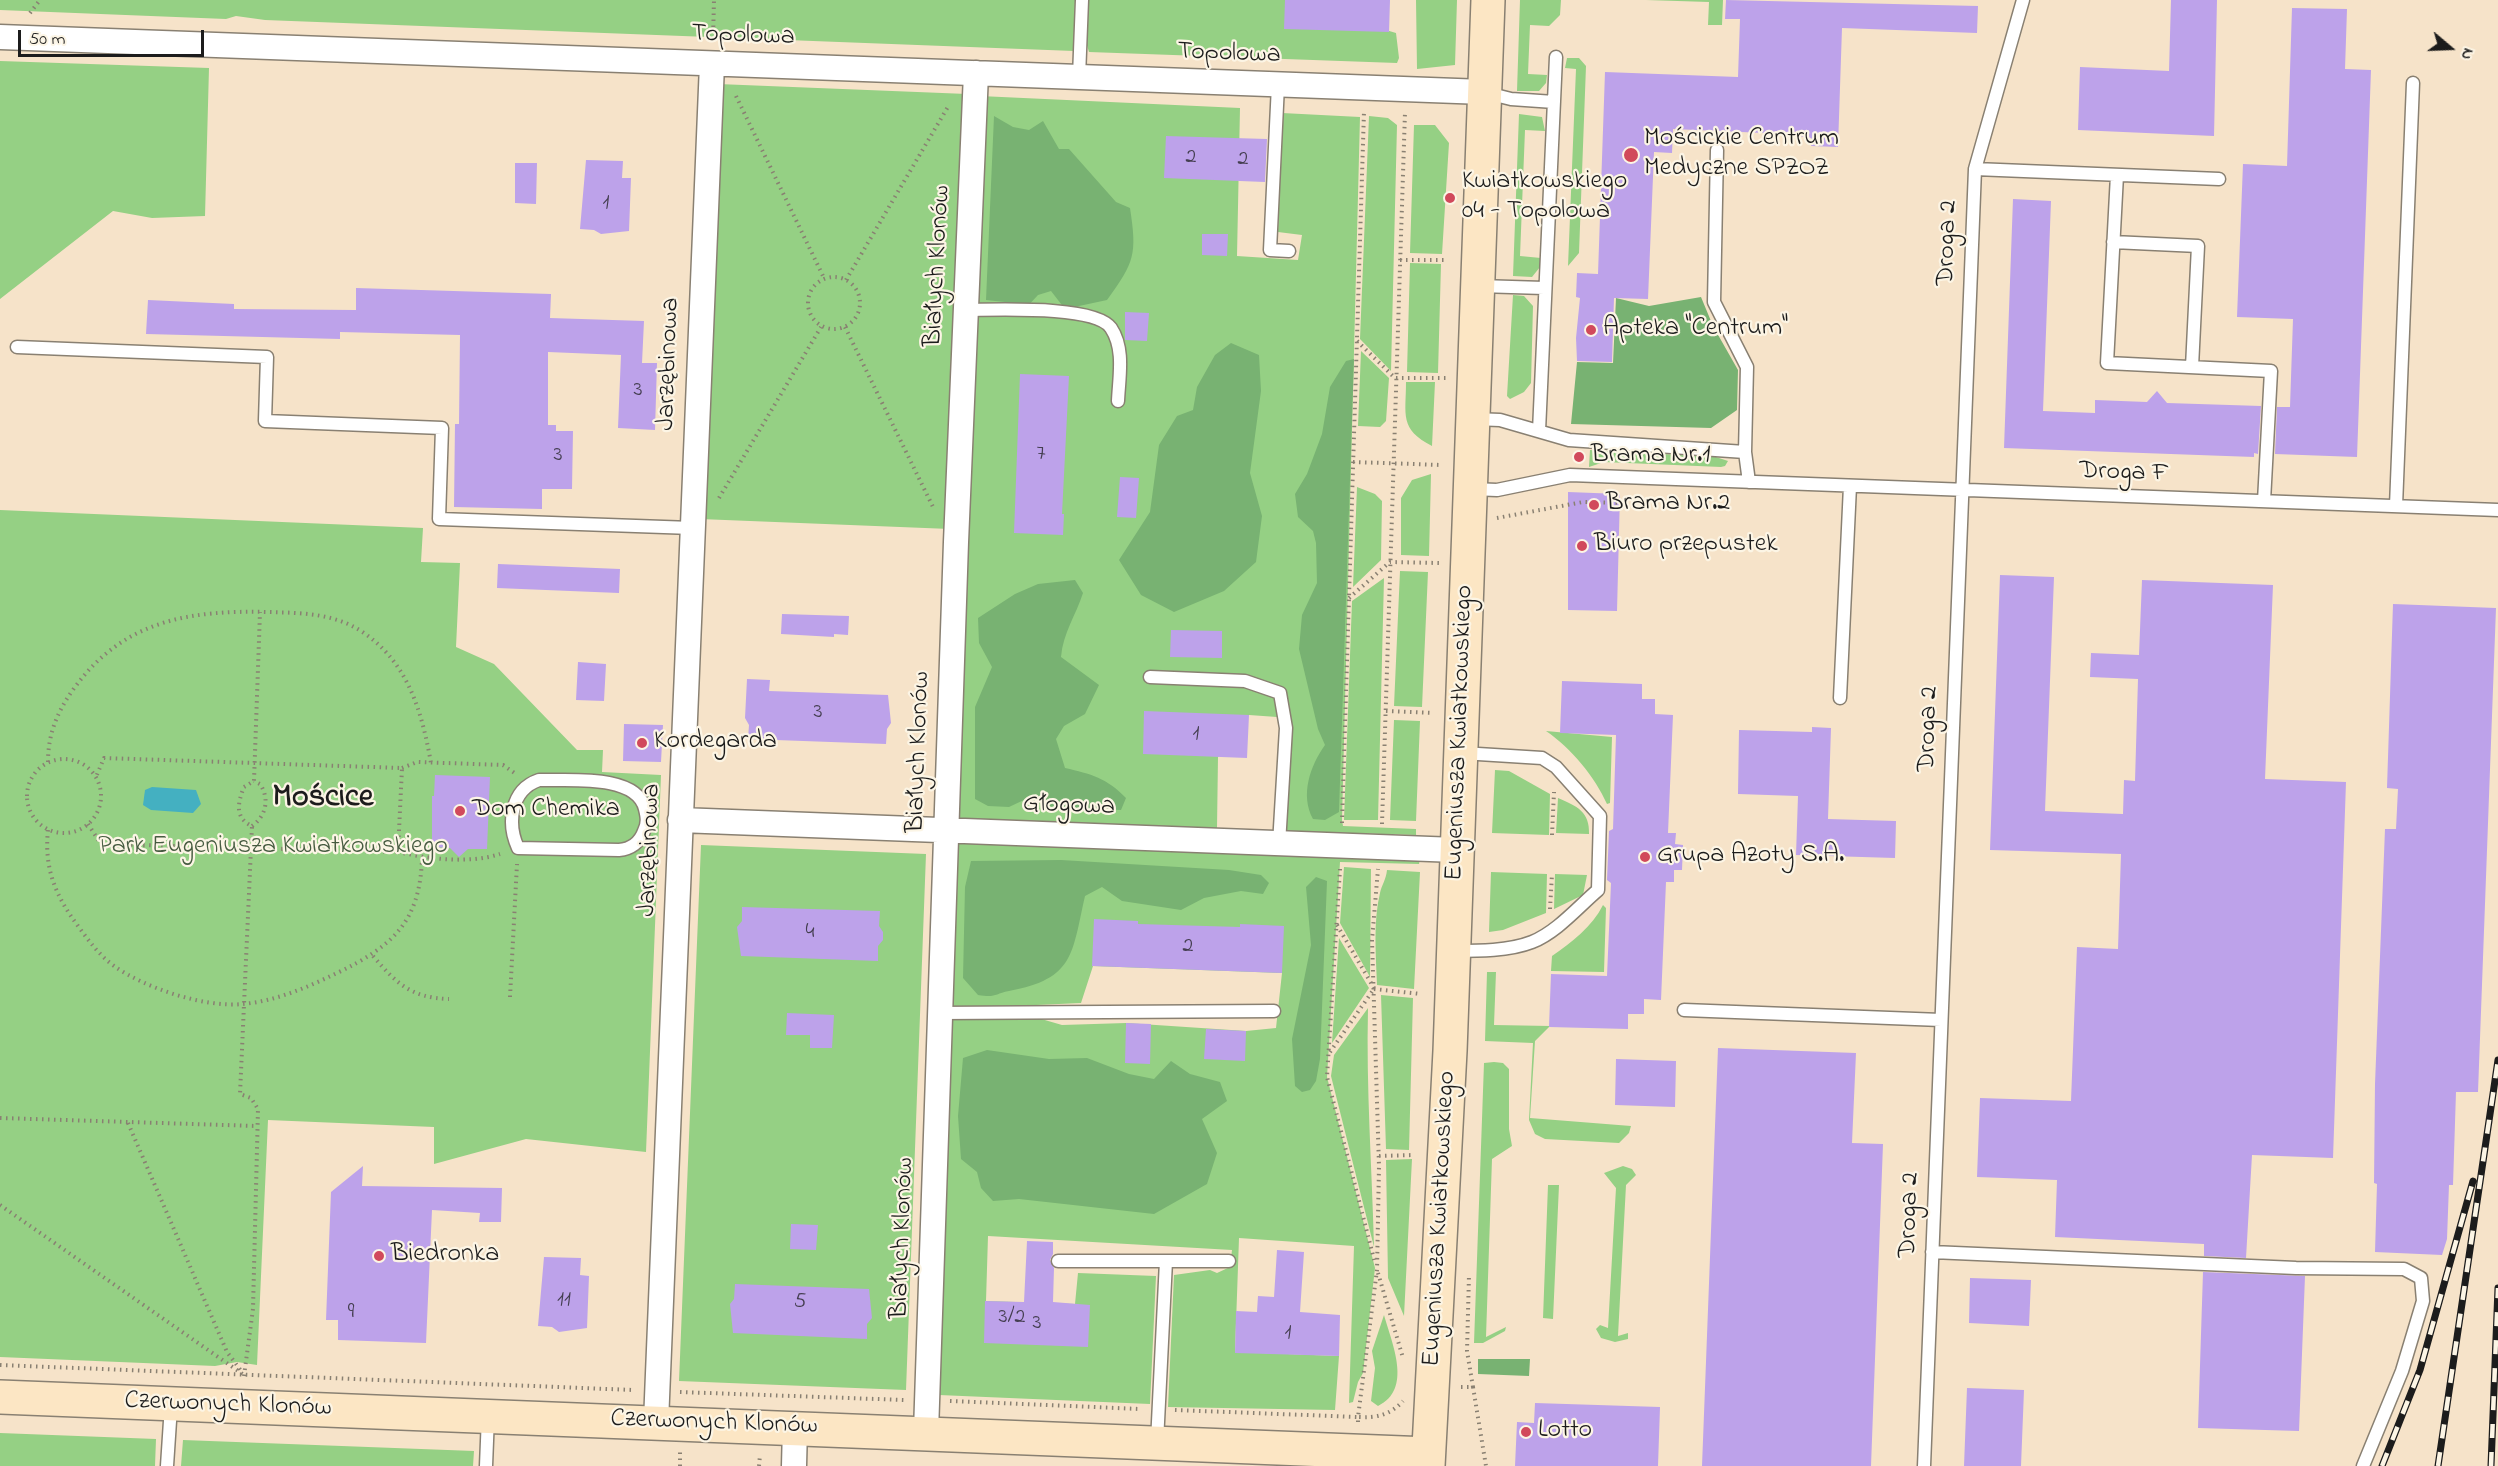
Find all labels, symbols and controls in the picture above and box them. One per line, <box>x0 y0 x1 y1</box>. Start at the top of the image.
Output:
scale bar <box>21 18 207 56</box>
north arrow <box>2420 18 2480 78</box>
street label: Topolowa <box>691 20 795 54</box>
text: 50 m <box>29 27 66 53</box>
street label: Topolowa <box>1177 38 1281 72</box>
text: N <box>2454 45 2480 63</box>
place label: Mościckie Centrum Medyczne SPZOZ <box>1644 124 1839 186</box>
house number: 2 <box>1186 145 1196 171</box>
marker: Mościckie Centrum Medyczne SPZOZ <box>1622 146 1640 164</box>
house number: 2 <box>1238 147 1248 173</box>
place label: Kwiatkowskiego 04 - Topolowa <box>1462 167 1627 228</box>
street label: Białych Klonów <box>919 184 959 348</box>
house number: 1 <box>603 191 609 217</box>
marker: Kwiatkowskiego 04 - Topolowa <box>1443 191 1457 205</box>
street label: Droga 2 <box>1932 200 1966 286</box>
street label: Jarzębinowa <box>652 297 688 431</box>
place label: Apteka "Centrum" <box>1603 314 1788 346</box>
marker: Apteka "Centrum" <box>1584 323 1598 337</box>
house number: 3 <box>633 378 643 404</box>
place label: Brama Nr.1 <box>1591 441 1710 473</box>
house number: 7 <box>1036 442 1046 468</box>
house number: 3 <box>553 443 563 469</box>
marker: Brama Nr.1 <box>1572 450 1586 464</box>
street label: Droga F <box>2079 457 2169 491</box>
place label: Brama Nr.2 <box>1606 489 1730 521</box>
marker: Brama Nr.2 <box>1587 498 1601 512</box>
place label: Biuro przepustek <box>1594 530 1778 562</box>
marker: Biuro przepustek <box>1575 539 1589 553</box>
street label: Eugeniusza Kwiatkowskiego <box>1440 584 1482 882</box>
street label: Białych Klonów <box>902 671 938 833</box>
street label: Droga 2 <box>1913 686 1947 772</box>
house number: 3 <box>813 700 823 726</box>
house number: 1 <box>1193 722 1199 748</box>
place label: Kordegarda <box>654 727 777 759</box>
marker: Kordegarda <box>635 736 649 750</box>
district label: Mościce <box>273 781 373 819</box>
street label: Jarzębinowa <box>633 783 669 917</box>
street label: Głogowa <box>1022 790 1116 824</box>
place label: Dom Chemika <box>472 795 620 827</box>
marker: Dom Chemika <box>453 804 467 818</box>
park label: Park Eugeniusza Kwiatkowskiego <box>98 832 448 864</box>
place label: Grupa Azoty S.A. <box>1657 841 1844 873</box>
marker: Grupa Azoty S.A. <box>1638 850 1652 864</box>
house number: 4 <box>805 920 815 946</box>
house number: 2 <box>1183 934 1193 960</box>
street label: Eugeniusza Kwiatkowskiego <box>1418 1070 1464 1368</box>
street label: Białych Klonów <box>886 1157 922 1319</box>
street label: Droga 2 <box>1894 1172 1928 1258</box>
place label: Biedronka <box>391 1240 499 1272</box>
marker: Biedronka <box>372 1249 386 1263</box>
house number: 11 <box>557 1288 571 1314</box>
house number: 5 <box>794 1290 806 1316</box>
house number: 9 <box>348 1300 354 1326</box>
house number: 3/2 <box>999 1305 1025 1331</box>
house number: 3 <box>1032 1311 1042 1337</box>
house number: 1 <box>1285 1321 1291 1347</box>
street label: Czerwonych Klonów <box>124 1387 332 1425</box>
street label: Czerwonych Klonów <box>610 1405 818 1443</box>
place label: Lotto <box>1538 1416 1592 1448</box>
marker: Lotto <box>1519 1425 1533 1439</box>

